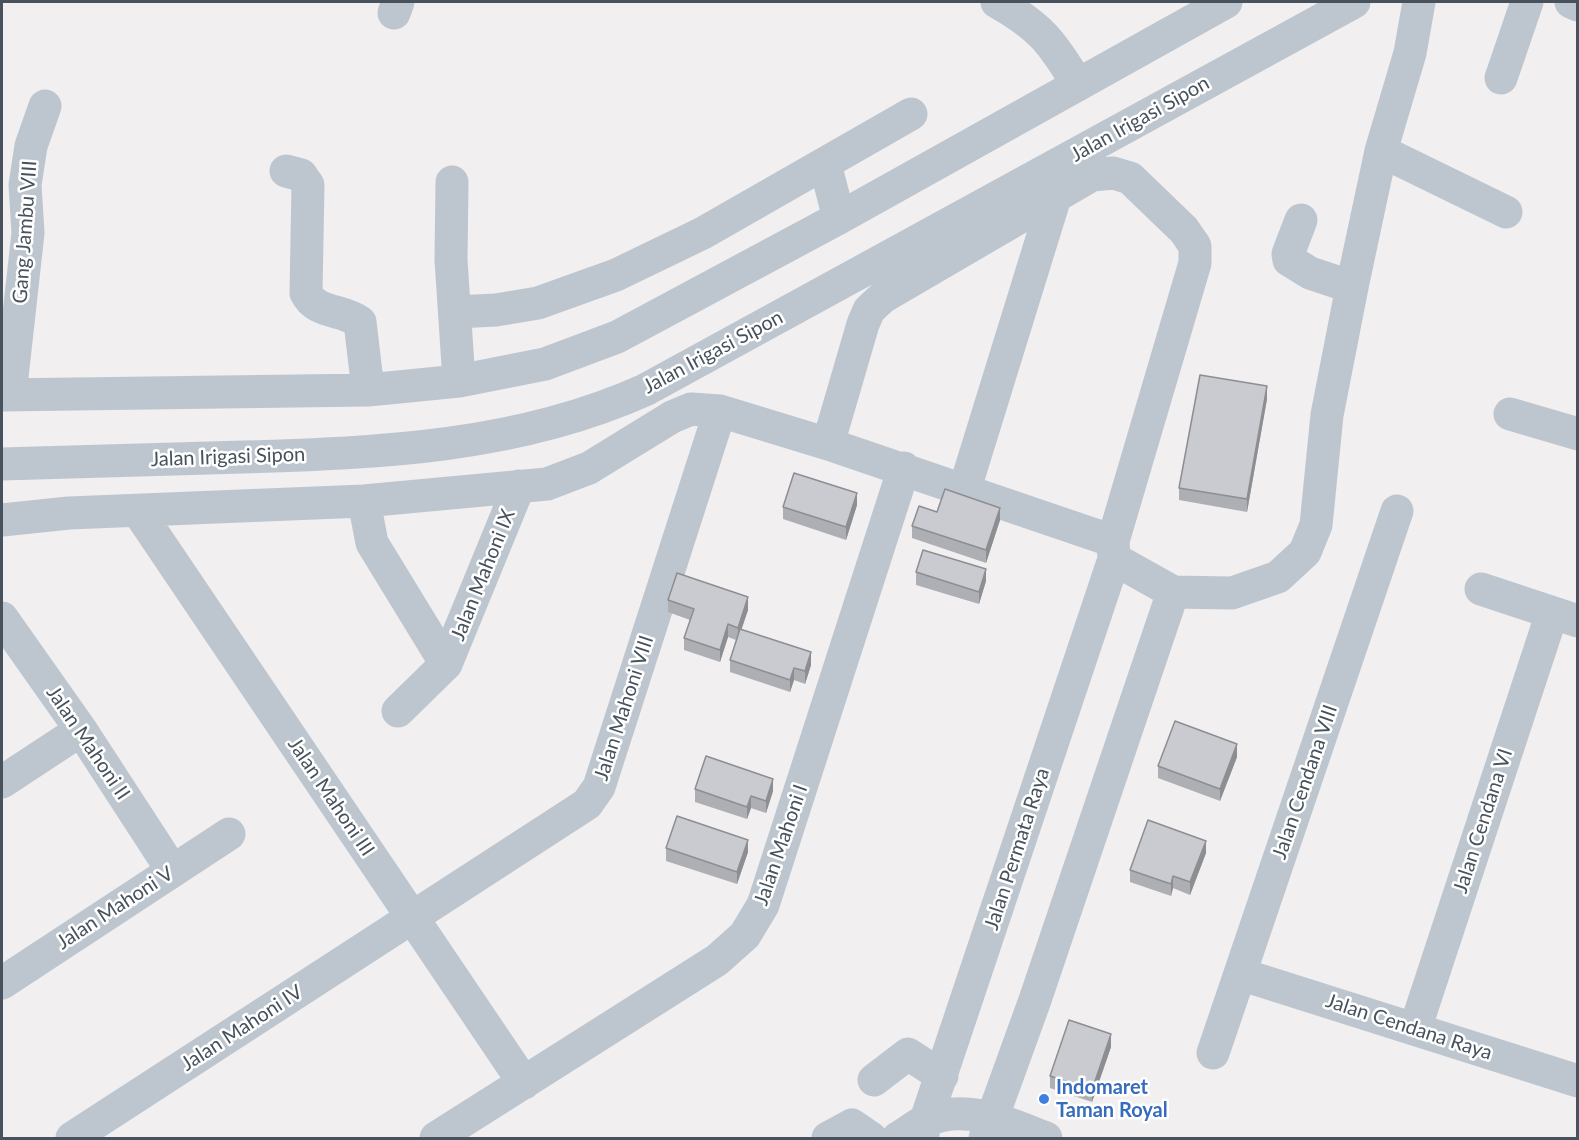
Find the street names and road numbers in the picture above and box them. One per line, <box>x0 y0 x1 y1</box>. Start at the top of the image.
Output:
street label: Jalan Irigasi Sipon <box>1067 71 1213 167</box>
street label: Gang Jambu VIII <box>8 160 42 304</box>
street label: Jalan Irigasi Sipon <box>639 305 787 399</box>
street label: Jalan Irigasi Sipon <box>150 442 306 472</box>
street label: Jalan Mahoni IX <box>446 506 520 644</box>
street label: Jalan Mahoni VIII <box>589 632 659 784</box>
street label: Jalan Mahoni II <box>41 682 135 804</box>
street label: Jalan Cendana VIII <box>1267 702 1343 862</box>
street label: Jalan Mahoni III <box>283 733 379 861</box>
street label: Jalan Cendana VI <box>1448 746 1518 896</box>
street label: Jalan Permata Raya <box>979 765 1055 933</box>
street label: Jalan Mahoni I <box>749 781 813 909</box>
street label: Jalan Mahoni V <box>52 861 178 955</box>
street label: Jalan Mahoni IV <box>177 980 307 1076</box>
street label: Jalan Cendana Raya <box>1323 989 1495 1065</box>

